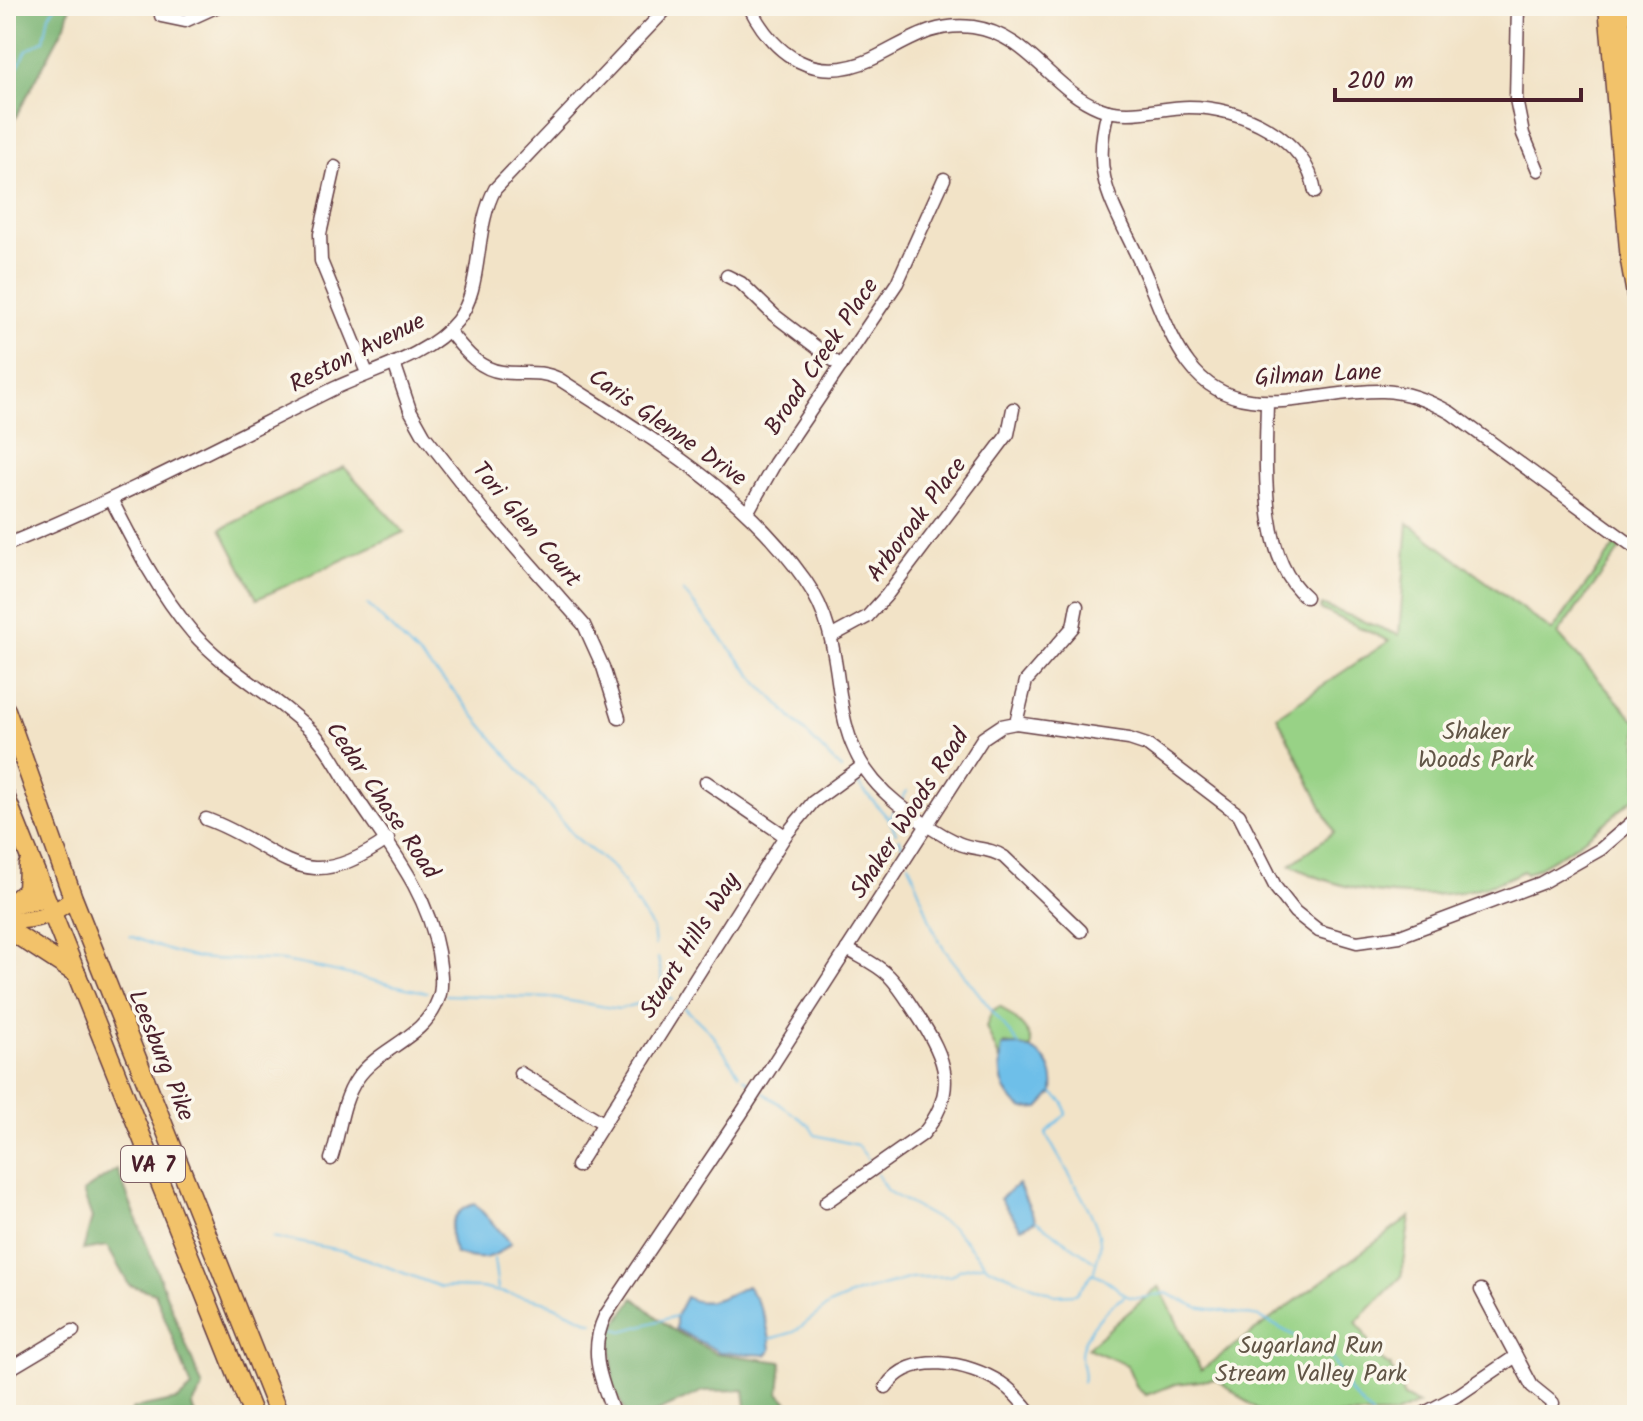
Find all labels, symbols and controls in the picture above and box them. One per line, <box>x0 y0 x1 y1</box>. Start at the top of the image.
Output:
scale bar <box>1335 52 1581 102</box>
text: 200 m <box>1347 62 1414 101</box>
street label: Broad Creek Place <box>755 270 890 444</box>
street label: Reston Avenue <box>283 302 433 404</box>
street label: Gilman Lane <box>1254 353 1383 398</box>
street label: Caris Glenne Drive <box>580 359 755 498</box>
street label: Arboroak Place <box>857 449 978 591</box>
street label: Tori Glen Court <box>461 453 591 597</box>
park label: Shaker Woods Park <box>1418 713 1535 780</box>
street label: Cedar Chase Road <box>314 714 450 889</box>
street label: Shaker Woods Road <box>840 720 981 907</box>
street label: Stuart Hills Way <box>630 864 751 1027</box>
street label: Leesburg Pike <box>117 984 205 1127</box>
road number: VA 7 <box>121 1146 185 1182</box>
park label: Sugarland Run Stream Valley Park <box>1215 1327 1408 1394</box>

